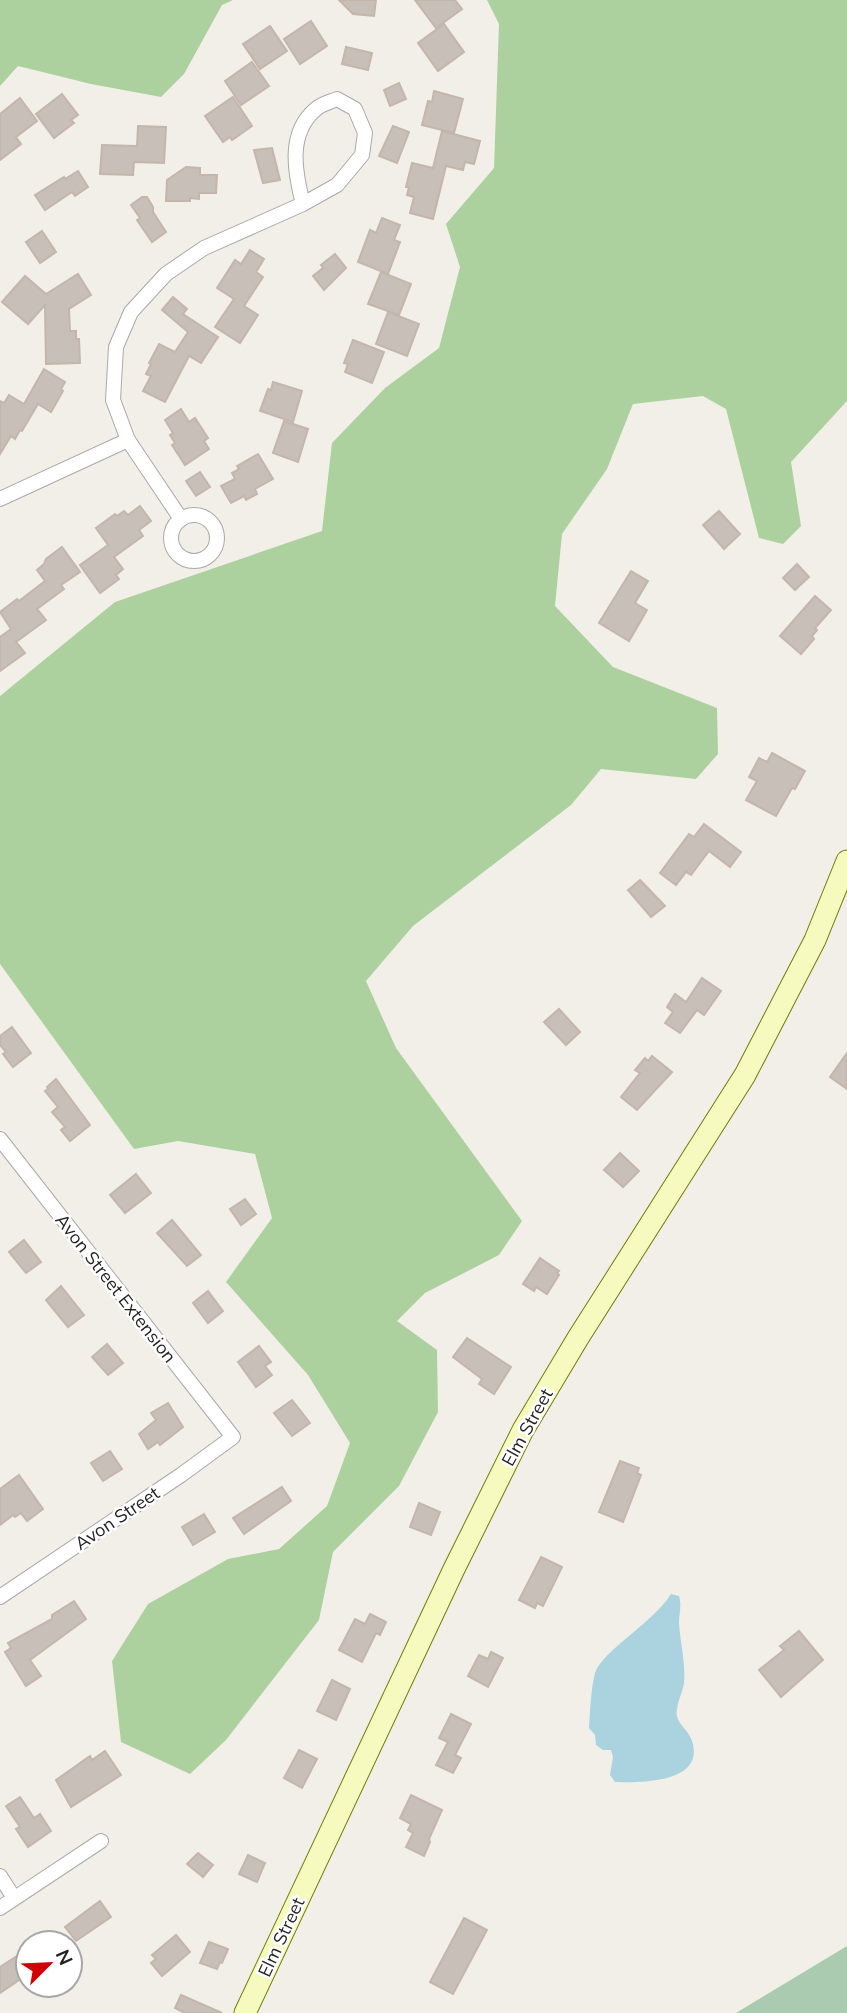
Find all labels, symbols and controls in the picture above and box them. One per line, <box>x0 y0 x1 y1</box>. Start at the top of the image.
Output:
street label: Avon Street Extension <box>51 1209 181 1367</box>
street label: Elm Street <box>496 1384 558 1470</box>
street label: Avon Street <box>70 1481 164 1555</box>
street label: Elm Street <box>253 1894 309 1980</box>
north arrow <box>14 1929 84 1999</box>
text: N <box>51 1946 78 1969</box>

